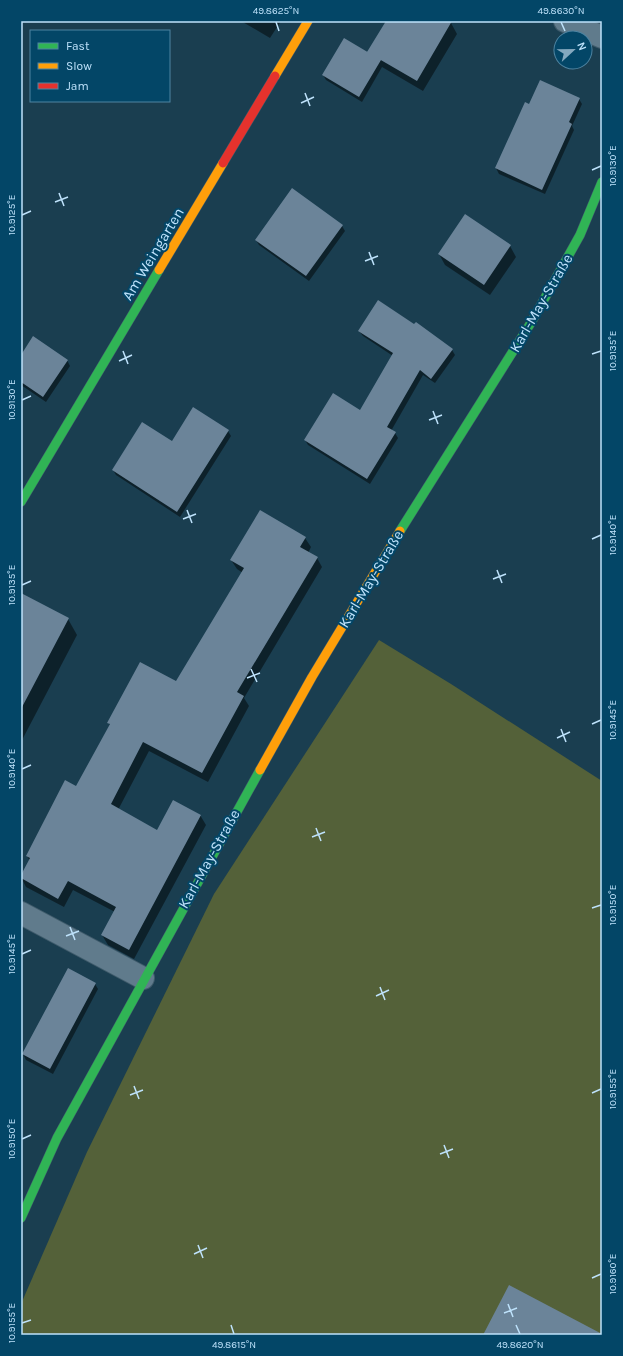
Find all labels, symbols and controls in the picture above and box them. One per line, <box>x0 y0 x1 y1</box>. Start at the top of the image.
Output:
text: 49.8625°N <box>253 5 299 17</box>
text: 49.8630°N <box>537 5 585 17</box>
legend <box>30 30 170 102</box>
north arrow <box>553 30 593 70</box>
text: Fast <box>66 39 90 53</box>
text: N <box>574 40 589 53</box>
text: Slow <box>66 59 92 73</box>
text: Jam <box>66 79 89 93</box>
text: 10.9130°E <box>607 146 619 187</box>
text: 10.9125°E <box>6 195 18 235</box>
street label: Am Weingarten <box>118 204 188 304</box>
street label: Karl-May-Straße <box>506 251 576 355</box>
text: 10.9135°E <box>607 331 619 371</box>
text: 10.9130°E <box>6 380 18 421</box>
text: 10.9140°E <box>607 515 619 555</box>
street label: Karl-May-Straße <box>335 527 407 631</box>
text: 10.9135°E <box>6 565 18 605</box>
text: 10.9145°E <box>607 700 619 740</box>
text: 10.9140°E <box>6 749 18 789</box>
street label: Karl-May-Straße <box>174 806 244 912</box>
text: 10.9150°E <box>607 885 619 925</box>
text: 10.9145°E <box>6 934 18 974</box>
text: 10.9155°E <box>607 1069 619 1109</box>
text: 10.9150°E <box>6 1119 18 1159</box>
text: 10.9160°E <box>607 1254 619 1294</box>
text: 10.9155°E <box>6 1303 18 1343</box>
text: 49.8615°N <box>212 1339 256 1351</box>
text: 49.8620°N <box>496 1339 544 1351</box>

